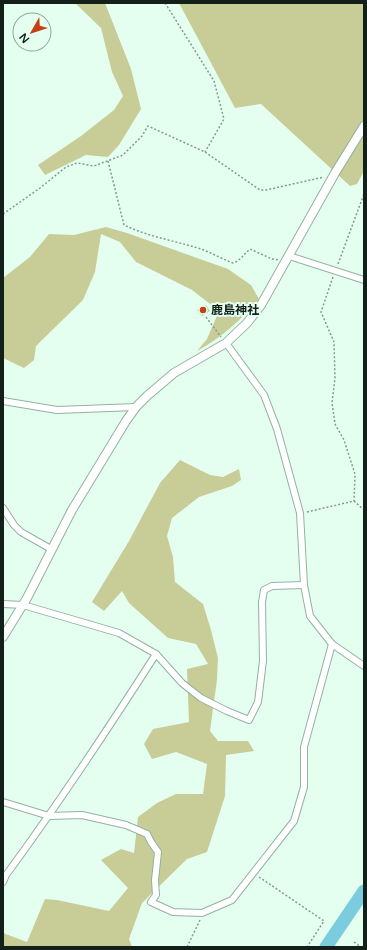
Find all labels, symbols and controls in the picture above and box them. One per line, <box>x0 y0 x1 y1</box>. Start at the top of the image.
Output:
north arrow <box>12 12 52 52</box>
text: N <box>17 30 32 46</box>
place label: 鹿島神社 <box>211 303 259 317</box>
marker: 鹿島神社 <box>198 305 208 315</box>

